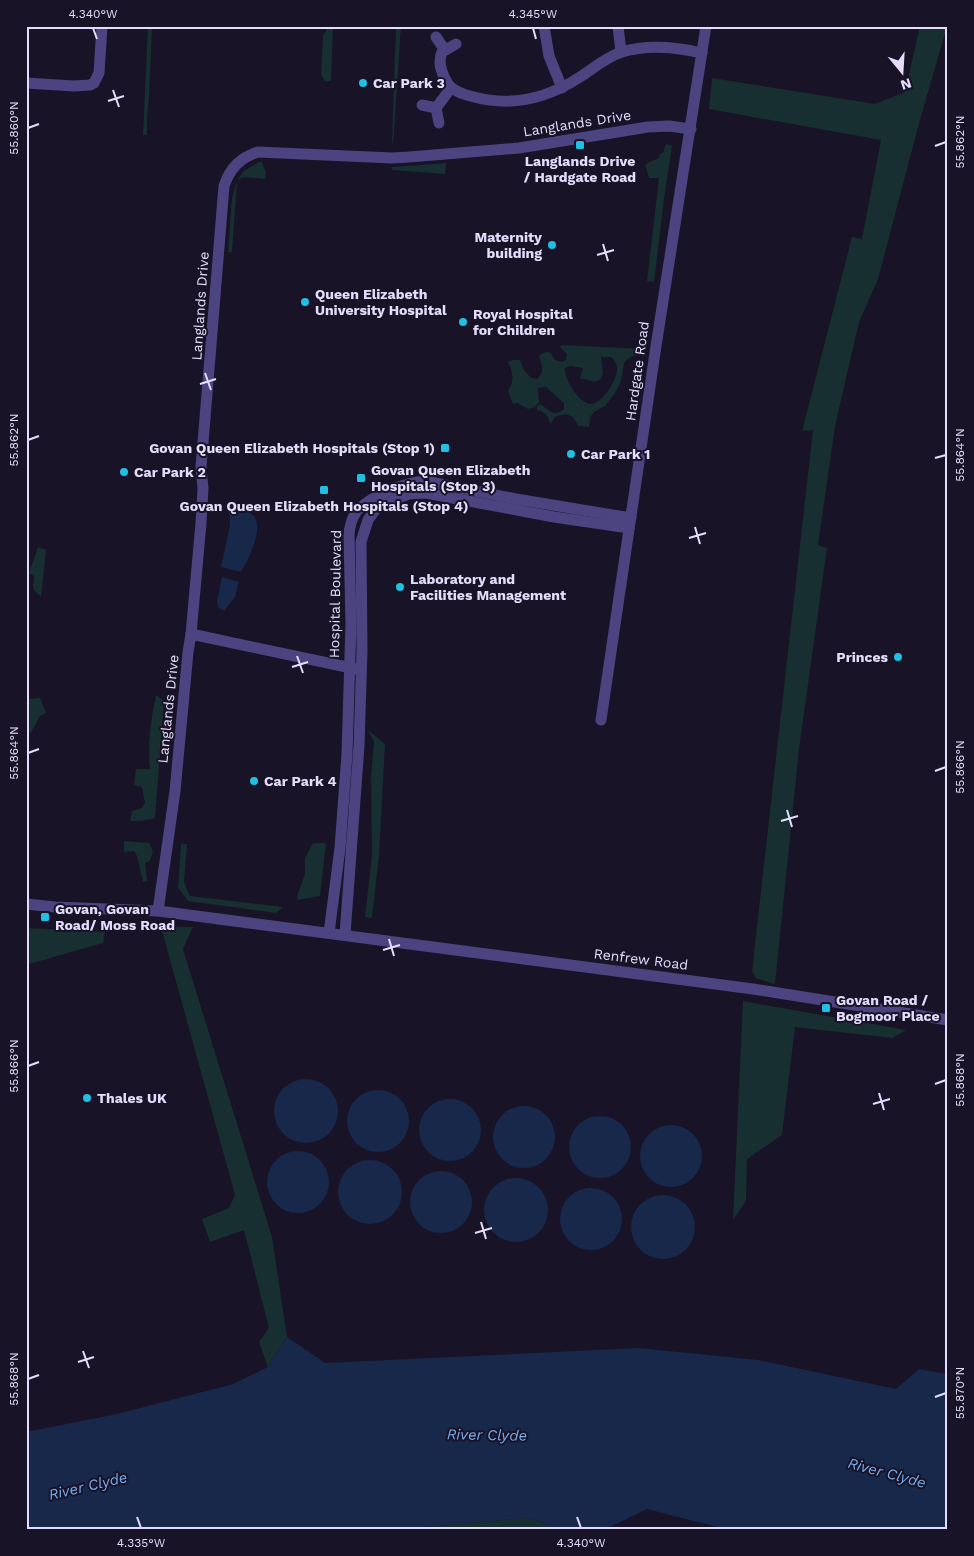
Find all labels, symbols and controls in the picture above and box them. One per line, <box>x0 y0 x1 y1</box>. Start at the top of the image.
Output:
text: 4.340°W <box>68 7 118 21</box>
text: 4.345°W <box>509 7 558 21</box>
north arrow <box>876 48 926 98</box>
place label: Car Park 3 <box>373 75 445 91</box>
text: N <box>899 75 913 94</box>
marker: Car Park 3 <box>357 77 369 89</box>
text: 55.860°N <box>7 101 21 155</box>
street label: Langlands Drive <box>522 107 632 139</box>
text: 55.862°N <box>953 115 967 169</box>
marker: Langlands Drive / Hardgate Road <box>574 139 586 151</box>
place label: Langlands Drive / Hardgate Road <box>524 153 636 185</box>
place label: Maternity building <box>474 229 542 261</box>
marker: Maternity building <box>546 239 558 251</box>
street label: Langlands Drive <box>188 251 212 361</box>
place label: Queen Elizabeth University Hospital <box>315 286 447 318</box>
marker: Queen Elizabeth University Hospital <box>299 296 311 308</box>
place label: Royal Hospital for Children <box>473 306 573 338</box>
marker: Royal Hospital for Children <box>457 316 469 328</box>
street label: Hardgate Road <box>622 320 652 422</box>
text: 55.862°N <box>7 413 21 467</box>
text: 55.864°N <box>953 428 967 482</box>
place label: Govan Queen Elizabeth Hospitals (Stop 1) <box>149 440 435 456</box>
marker: Govan Queen Elizabeth Hospitals (Stop 1) <box>439 442 451 454</box>
place label: Car Park 1 <box>581 446 650 462</box>
marker: Car Park 1 <box>565 448 577 460</box>
place label: Govan Queen Elizabeth Hospitals (Stop 3) <box>371 462 530 494</box>
place label: Car Park 2 <box>134 464 206 480</box>
marker: Car Park 2 <box>118 466 130 478</box>
marker: Govan Queen Elizabeth Hospitals (Stop 3) <box>355 472 367 484</box>
marker: Govan Queen Elizabeth Hospitals (Stop 4) <box>318 484 330 496</box>
place label: Govan Queen Elizabeth Hospitals (Stop 4) <box>180 498 468 514</box>
street label: Hospital Boulevard <box>326 530 344 658</box>
place label: Laboratory and Facilities Management <box>410 571 566 603</box>
marker: Laboratory and Facilities Management <box>394 581 406 593</box>
place label: Princes <box>836 649 889 665</box>
marker: Princes <box>892 651 904 663</box>
street label: Langlands Drive <box>154 654 182 764</box>
text: 55.864°N <box>7 726 21 780</box>
text: 55.866°N <box>953 740 967 794</box>
place label: Car Park 4 <box>264 773 336 789</box>
marker: Car Park 4 <box>248 775 260 787</box>
place label: Govan, Govan Road/ Moss Road <box>55 901 175 933</box>
marker: Govan, Govan Road/ Moss Road <box>39 911 51 923</box>
street label: Renfrew Road <box>593 945 689 973</box>
place label: Govan Road / Bogmoor Place <box>836 992 940 1024</box>
marker: Govan Road / Bogmoor Place <box>820 1002 832 1014</box>
text: 55.866°N <box>7 1039 21 1093</box>
text: 55.868°N <box>953 1053 967 1107</box>
place label: Thales UK <box>97 1090 167 1106</box>
marker: Thales UK <box>81 1092 93 1104</box>
text: 55.868°N <box>7 1352 21 1406</box>
text: 55.870°N <box>953 1367 967 1419</box>
water label: River Clyde <box>447 1425 527 1445</box>
water label: River Clyde <box>846 1454 928 1492</box>
water label: River Clyde <box>47 1468 129 1504</box>
text: 4.335°W <box>117 1536 166 1550</box>
text: 4.340°W <box>556 1536 606 1550</box>

